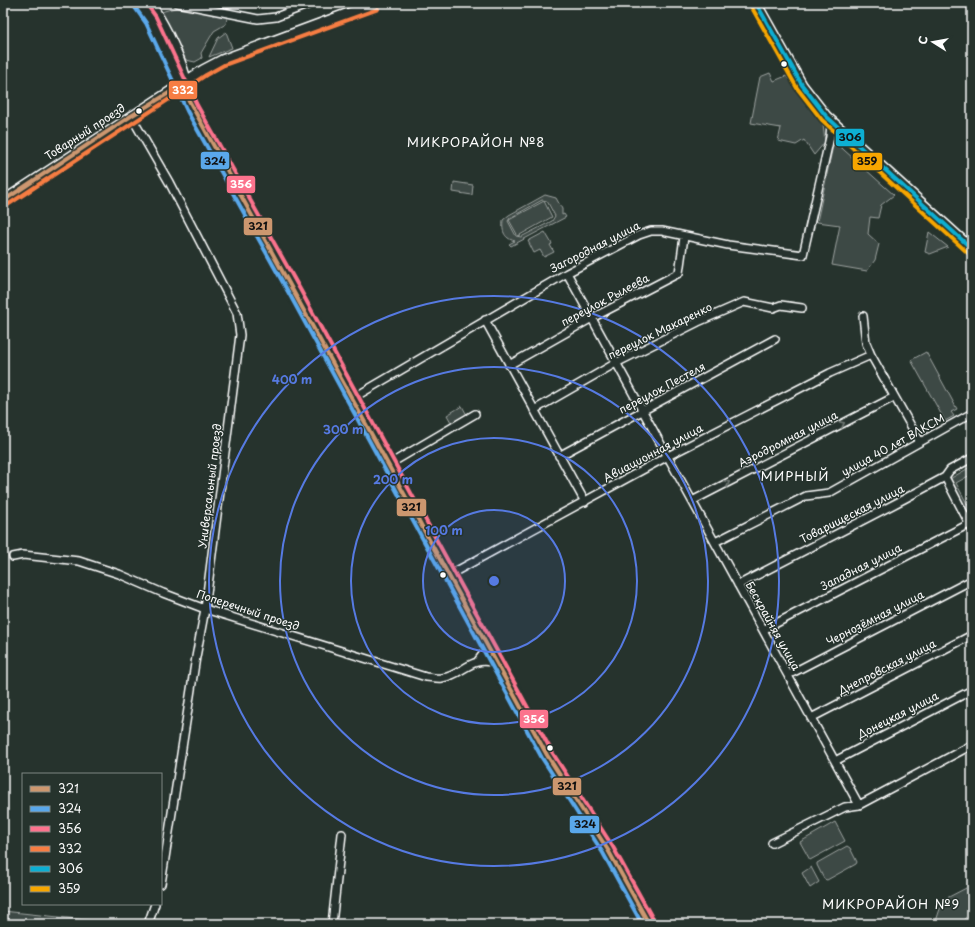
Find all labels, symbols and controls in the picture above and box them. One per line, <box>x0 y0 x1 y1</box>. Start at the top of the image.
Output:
north arrow <box>913 22 953 62</box>
text: С <box>914 34 932 46</box>
unlabelled marker <box>779 59 789 69</box>
line badge: 332 <box>168 80 198 100</box>
text: 332 <box>172 81 194 98</box>
street label: Товарный проезд <box>41 99 128 164</box>
unlabelled marker <box>134 106 144 116</box>
line badge: 306 <box>835 128 865 147</box>
text: 306 <box>838 128 862 145</box>
district label: МИКРОРАЙОН №8 <box>407 132 545 151</box>
line badge: 324 <box>200 151 230 170</box>
text: 324 <box>204 152 226 169</box>
line badge: 359 <box>852 152 883 171</box>
text: 359 <box>857 152 878 169</box>
line badge: 356 <box>226 175 256 194</box>
text: 356 <box>230 175 252 192</box>
street label: Загородная улица <box>547 216 643 277</box>
line badge: 321 <box>243 217 273 236</box>
text: 321 <box>248 217 268 234</box>
street label: переулок Рылеева <box>558 269 652 330</box>
street label: переулок Макаренко <box>605 298 715 363</box>
street label: переулок Пестеля <box>616 358 708 418</box>
text: 400 m <box>272 370 312 388</box>
street label: Аэродромная улица <box>735 406 841 471</box>
street label: улица 40 лет ВЛКСМ <box>838 409 948 480</box>
street label: Авиационная улица <box>600 419 706 486</box>
text: 300 m <box>323 420 363 438</box>
one-way arrow <box>838 421 846 428</box>
street label: Универсальный проезд <box>193 423 226 549</box>
district label: МИРНЫЙ <box>761 466 829 485</box>
text: 200 m <box>373 470 413 488</box>
one-way arrow <box>723 480 730 488</box>
street label: Товарищеская улица <box>797 480 907 547</box>
line badge: 321 <box>396 498 427 517</box>
text: 321 <box>401 498 421 515</box>
text: 100 m <box>425 521 463 539</box>
street label: Западная улица <box>817 539 904 594</box>
unlabelled marker <box>438 570 448 580</box>
centre of rings <box>487 574 501 588</box>
street label: Бескрайняя улица <box>742 578 805 674</box>
street label: Поперечный проезд <box>195 585 302 634</box>
street label: Чернозёмная улица <box>823 585 927 650</box>
street label: Днепровская улица <box>834 634 939 699</box>
street label: Донецкая улица <box>853 687 941 743</box>
line badge: 356 <box>519 709 549 729</box>
text: 356 <box>523 710 545 727</box>
unlabelled marker <box>545 743 555 753</box>
legend <box>22 773 162 905</box>
line badge: 321 <box>552 777 582 796</box>
text: 321 <box>557 777 577 794</box>
text: 321 <box>58 779 79 797</box>
text: 324 <box>58 799 82 817</box>
line badge: 324 <box>569 815 600 834</box>
text: 324 <box>574 815 596 832</box>
text: 356 <box>58 819 82 837</box>
text: 332 <box>58 839 82 857</box>
text: 306 <box>58 859 83 877</box>
text: 359 <box>58 879 81 897</box>
district label: МИКРОРАЙОН №9 <box>822 894 960 913</box>

